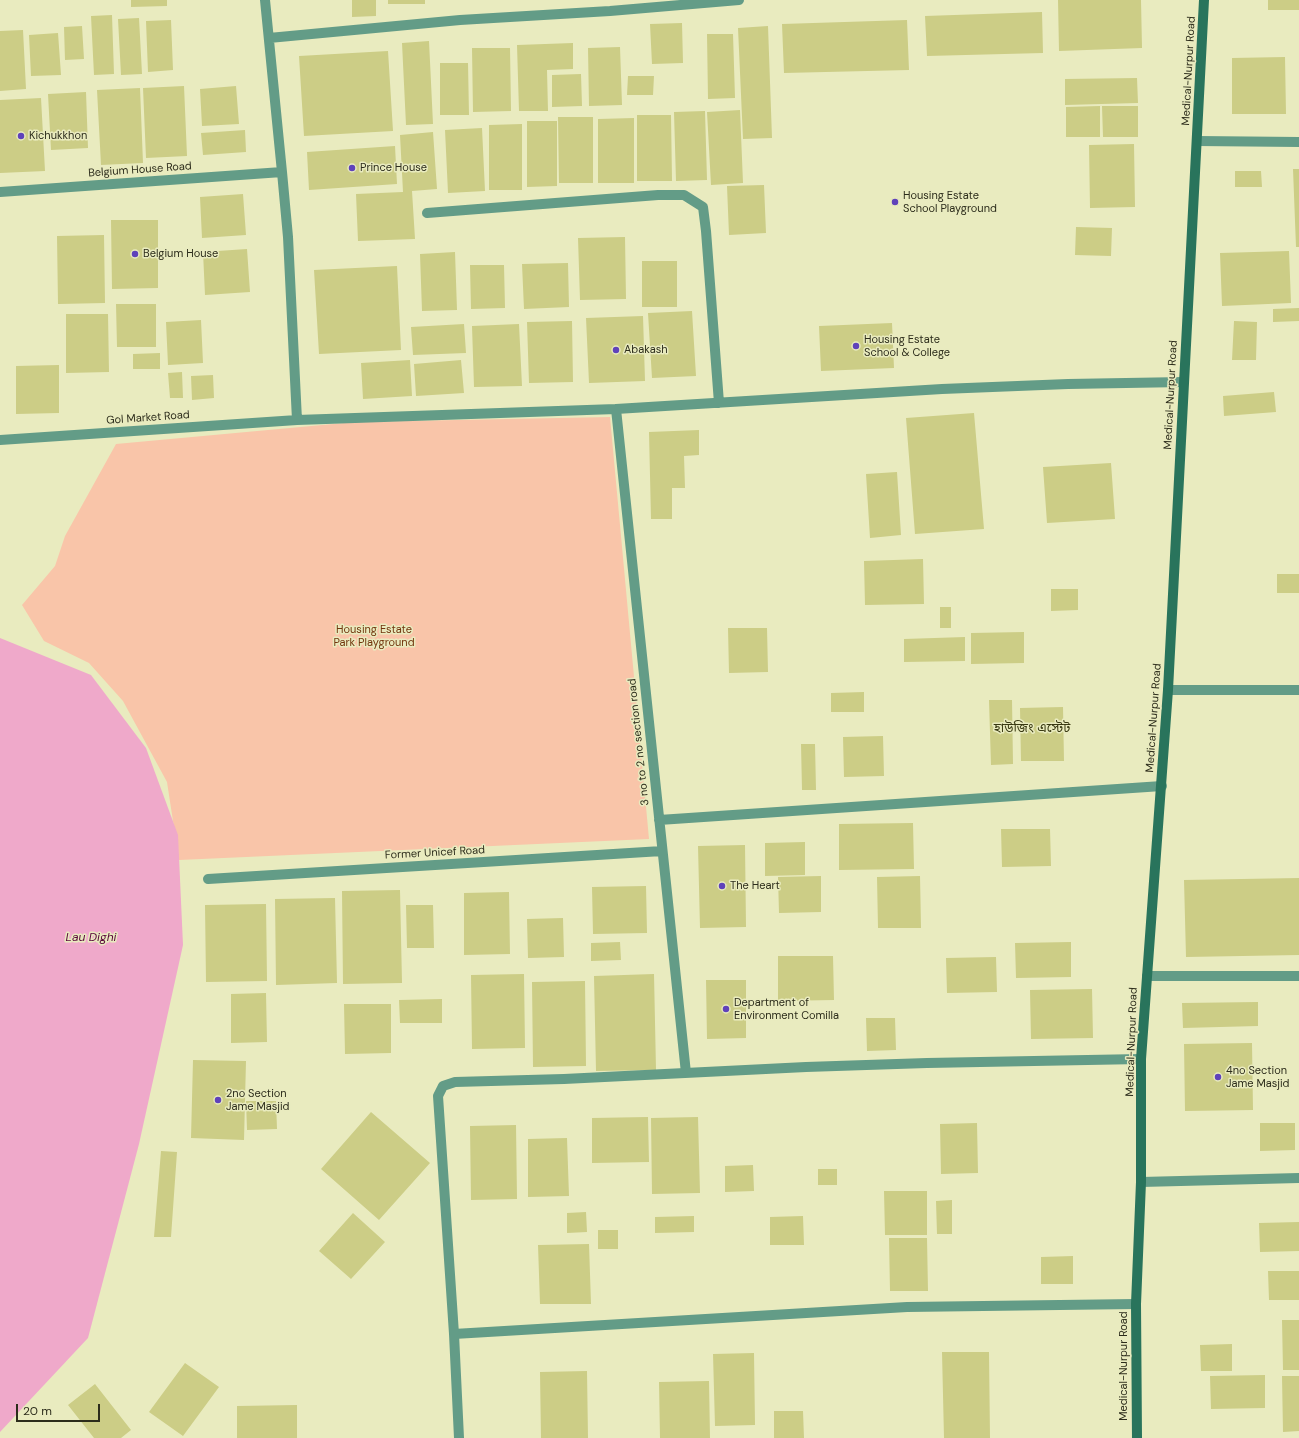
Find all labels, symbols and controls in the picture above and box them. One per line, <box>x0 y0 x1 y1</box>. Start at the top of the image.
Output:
street label: Medical-Nurpur Road <box>1180 16 1198 126</box>
place label: Kichukkhon <box>29 129 87 143</box>
marker: Kichukkhon <box>16 131 26 141</box>
street label: Belgium House Road <box>88 160 192 180</box>
place label: Prince House <box>360 161 427 175</box>
marker: Prince House <box>347 163 357 173</box>
place label: Housing Estate School Playground <box>903 189 997 215</box>
marker: Housing Estate School Playground <box>890 197 900 207</box>
place label: Belgium House <box>143 247 218 261</box>
marker: Belgium House <box>130 249 140 259</box>
place label: Housing Estate School & College <box>864 333 950 359</box>
street label: Medical-Nurpur Road <box>1162 340 1180 450</box>
marker: Housing Estate School & College <box>851 341 861 351</box>
place label: Abakash <box>624 343 668 357</box>
marker: Abakash <box>611 345 621 355</box>
street label: Gol Market Road <box>106 409 190 427</box>
park label: Housing Estate Park Playground <box>333 623 415 649</box>
street label: Medical-Nurpur Road <box>1144 663 1164 773</box>
street label: 3 no to 2 no section road <box>626 678 652 806</box>
district label: হাউজিং এস্টেট <box>994 721 1070 737</box>
street label: Former Unicef Road <box>385 844 485 862</box>
place label: The Heart <box>730 879 780 893</box>
marker: The Heart <box>717 881 727 891</box>
water label: Lau Dighi <box>66 931 116 945</box>
street label: Medical-Nurpur Road <box>1123 987 1141 1097</box>
place label: Department of Environment Comilla <box>734 996 839 1022</box>
marker: Department of Environment Comilla <box>721 1004 731 1014</box>
place label: 4no Section Jame Masjid <box>1226 1064 1289 1090</box>
marker: 4no Section Jame Masjid <box>1213 1072 1223 1082</box>
place label: 2no Section Jame Masjid <box>226 1087 289 1113</box>
marker: 2no Section Jame Masjid <box>213 1095 223 1105</box>
street label: Medical-Nurpur Road <box>1117 1311 1131 1421</box>
scale bar <box>18 1396 102 1422</box>
text: 20 m <box>23 1403 52 1419</box>

